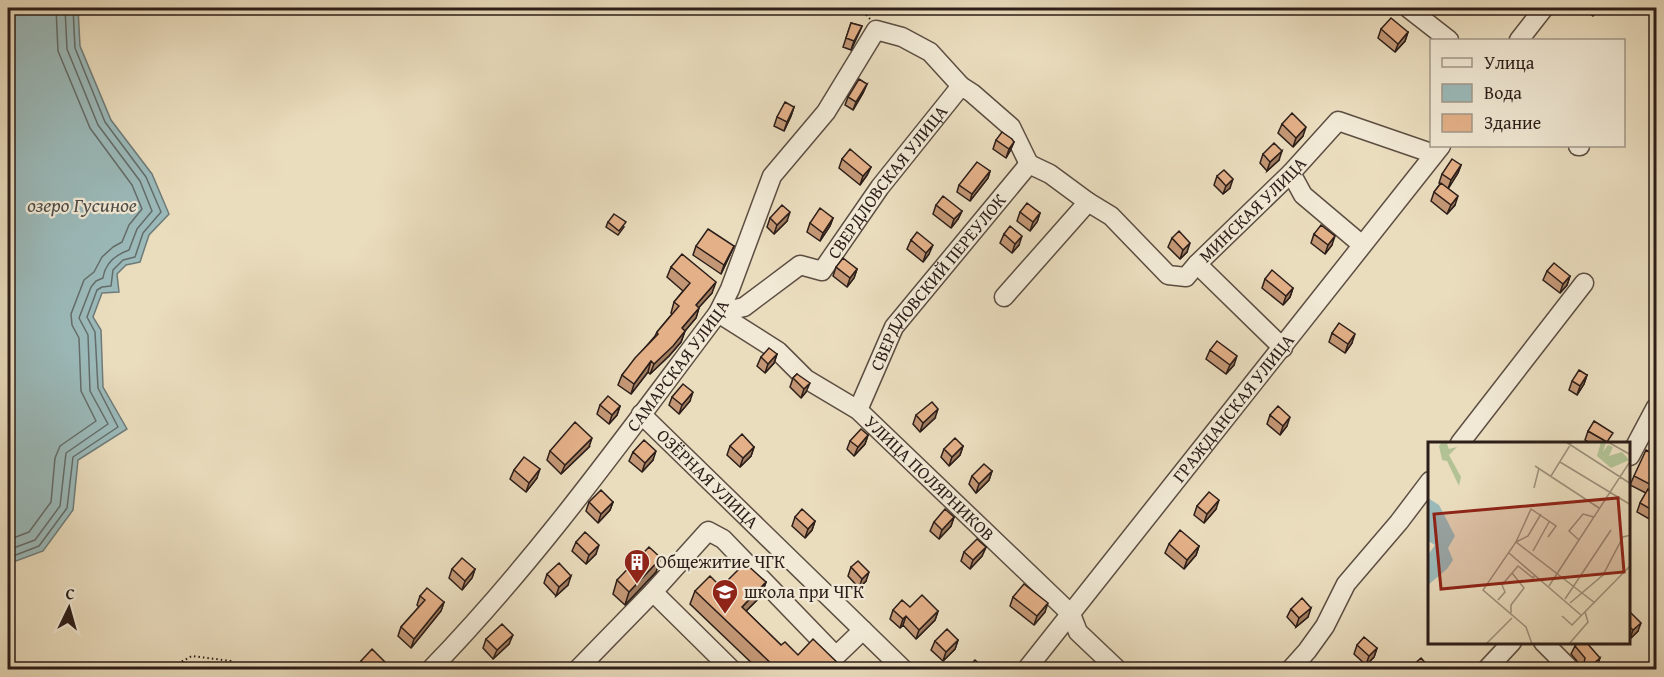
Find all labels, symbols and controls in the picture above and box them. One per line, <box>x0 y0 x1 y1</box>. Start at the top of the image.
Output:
legend <box>1430 39 1625 147</box>
text: Улица <box>1484 49 1535 76</box>
text: Вода <box>1484 79 1522 106</box>
street label: СВЕРДЛОВСКАЯ УЛИЦА <box>820 99 954 264</box>
text: Здание <box>1484 109 1541 136</box>
street label: МИНСКАЯ УЛИЦА <box>1192 150 1313 268</box>
street label: СВЕРДЛОВСКИЙ ПЕРЕУЛОК <box>863 188 1012 375</box>
water label: озеро Гусиное <box>27 190 137 219</box>
street label: САМАРСКАЯ УЛИЦА <box>620 295 736 437</box>
street label: ГРАЖДАНСКАЯ УЛИЦА <box>1166 328 1300 488</box>
street label: УЛИЦА ПОЛЯРНИКОВ <box>858 409 1001 547</box>
street label: ОЗЁРНАЯ УЛИЦА <box>651 422 765 535</box>
inset map <box>1428 442 1631 644</box>
building icon: Общежитие ЧГК <box>622 547 652 585</box>
place label: Общежитие ЧГК <box>656 548 785 575</box>
school or university icon: школа при ЧГК <box>710 577 740 615</box>
north arrow <box>39 578 99 638</box>
place label: школа при ЧГК <box>744 578 864 605</box>
text: С <box>65 581 76 605</box>

